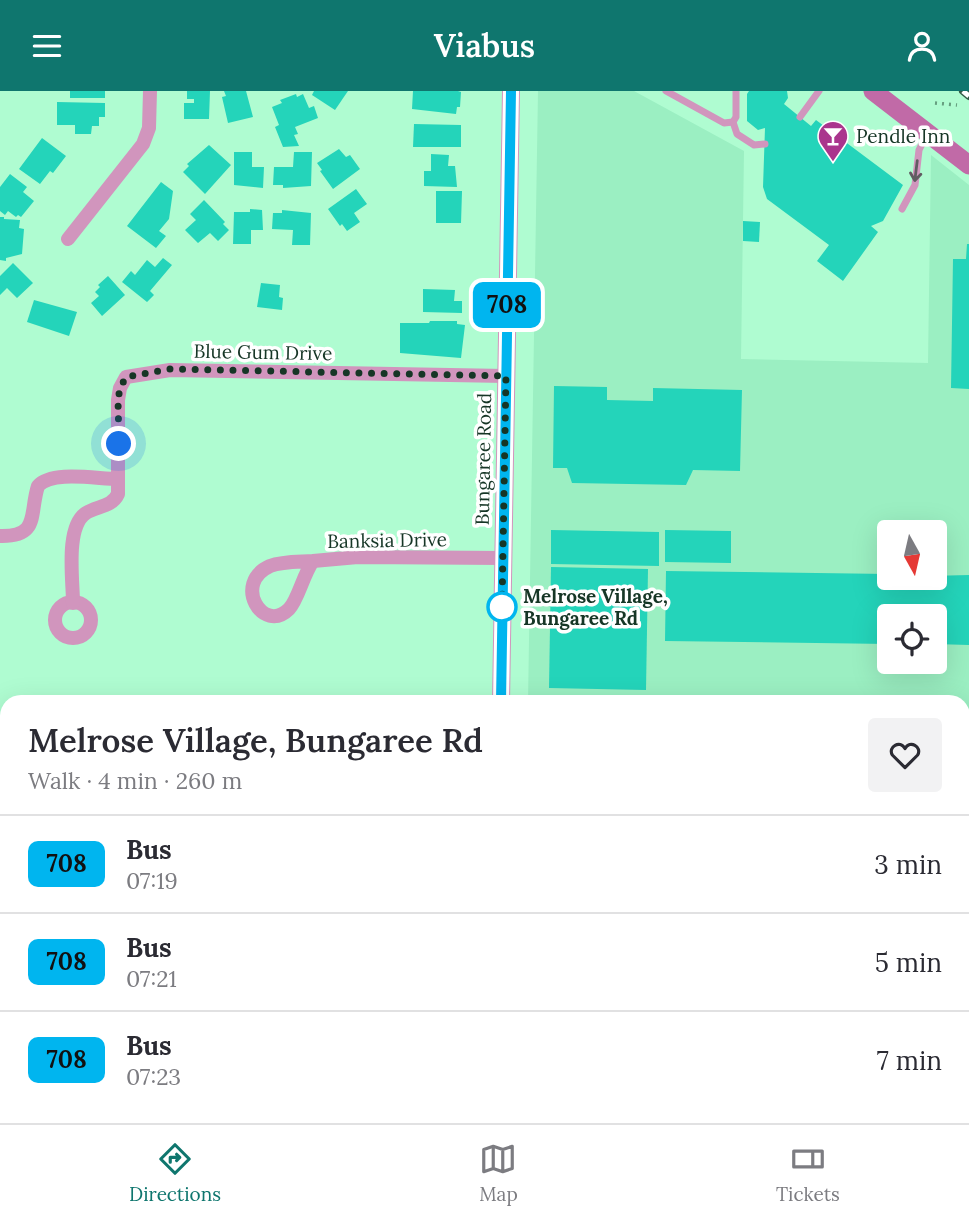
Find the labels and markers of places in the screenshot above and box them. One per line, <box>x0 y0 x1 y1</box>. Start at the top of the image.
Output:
bar icon: Pendle Inn <box>816 119 850 163</box>
place label: Pendle Inn <box>856 124 950 148</box>
place label: Melrose Village, Bungaree Rd <box>523 584 668 630</box>
marker: Melrose Village, Bungaree Rd <box>487 592 517 622</box>

